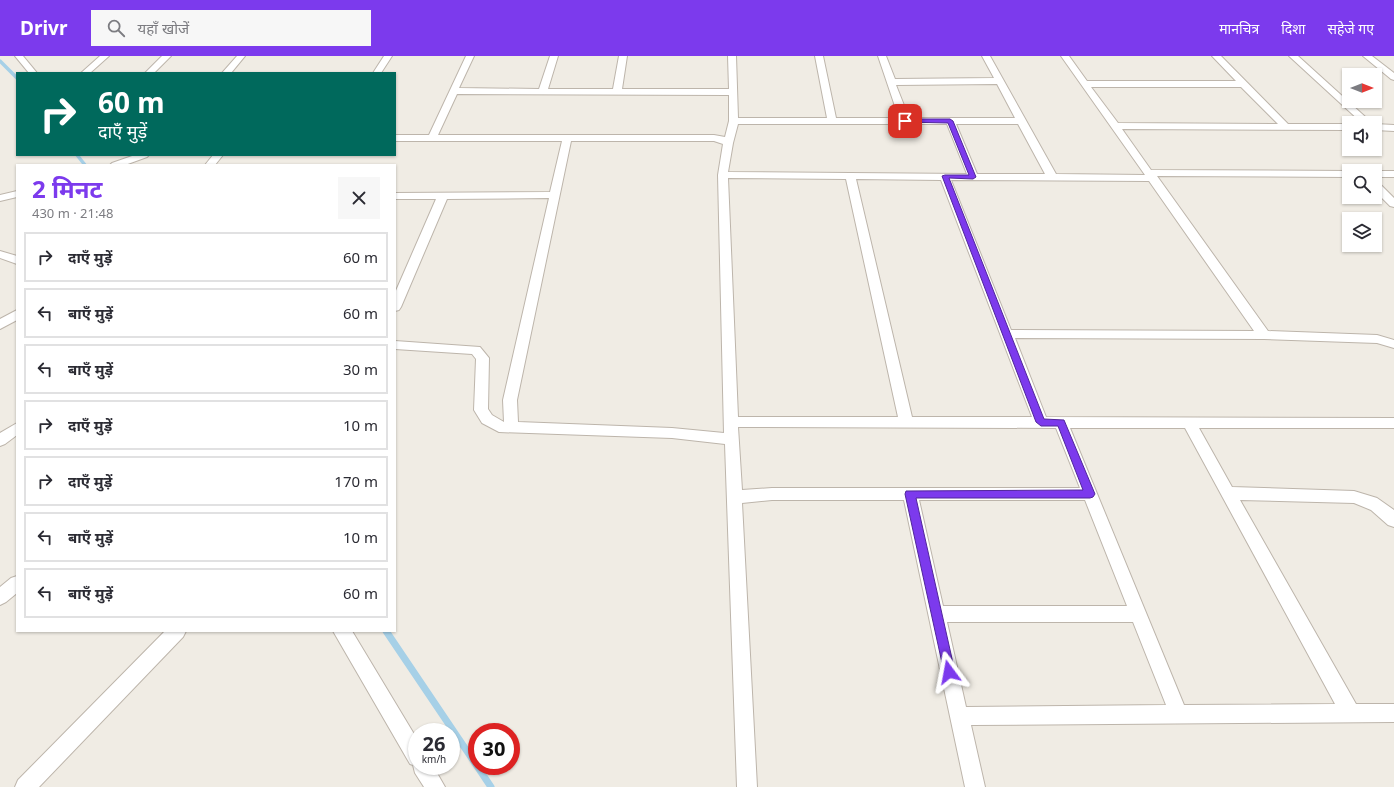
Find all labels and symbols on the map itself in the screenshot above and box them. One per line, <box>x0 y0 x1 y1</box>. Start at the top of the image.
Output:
north arrow <box>1342 68 1382 108</box>
pin <box>888 104 922 138</box>
position arrow <box>928 651 970 693</box>
speed limit sign: 30 <box>468 723 520 775</box>

